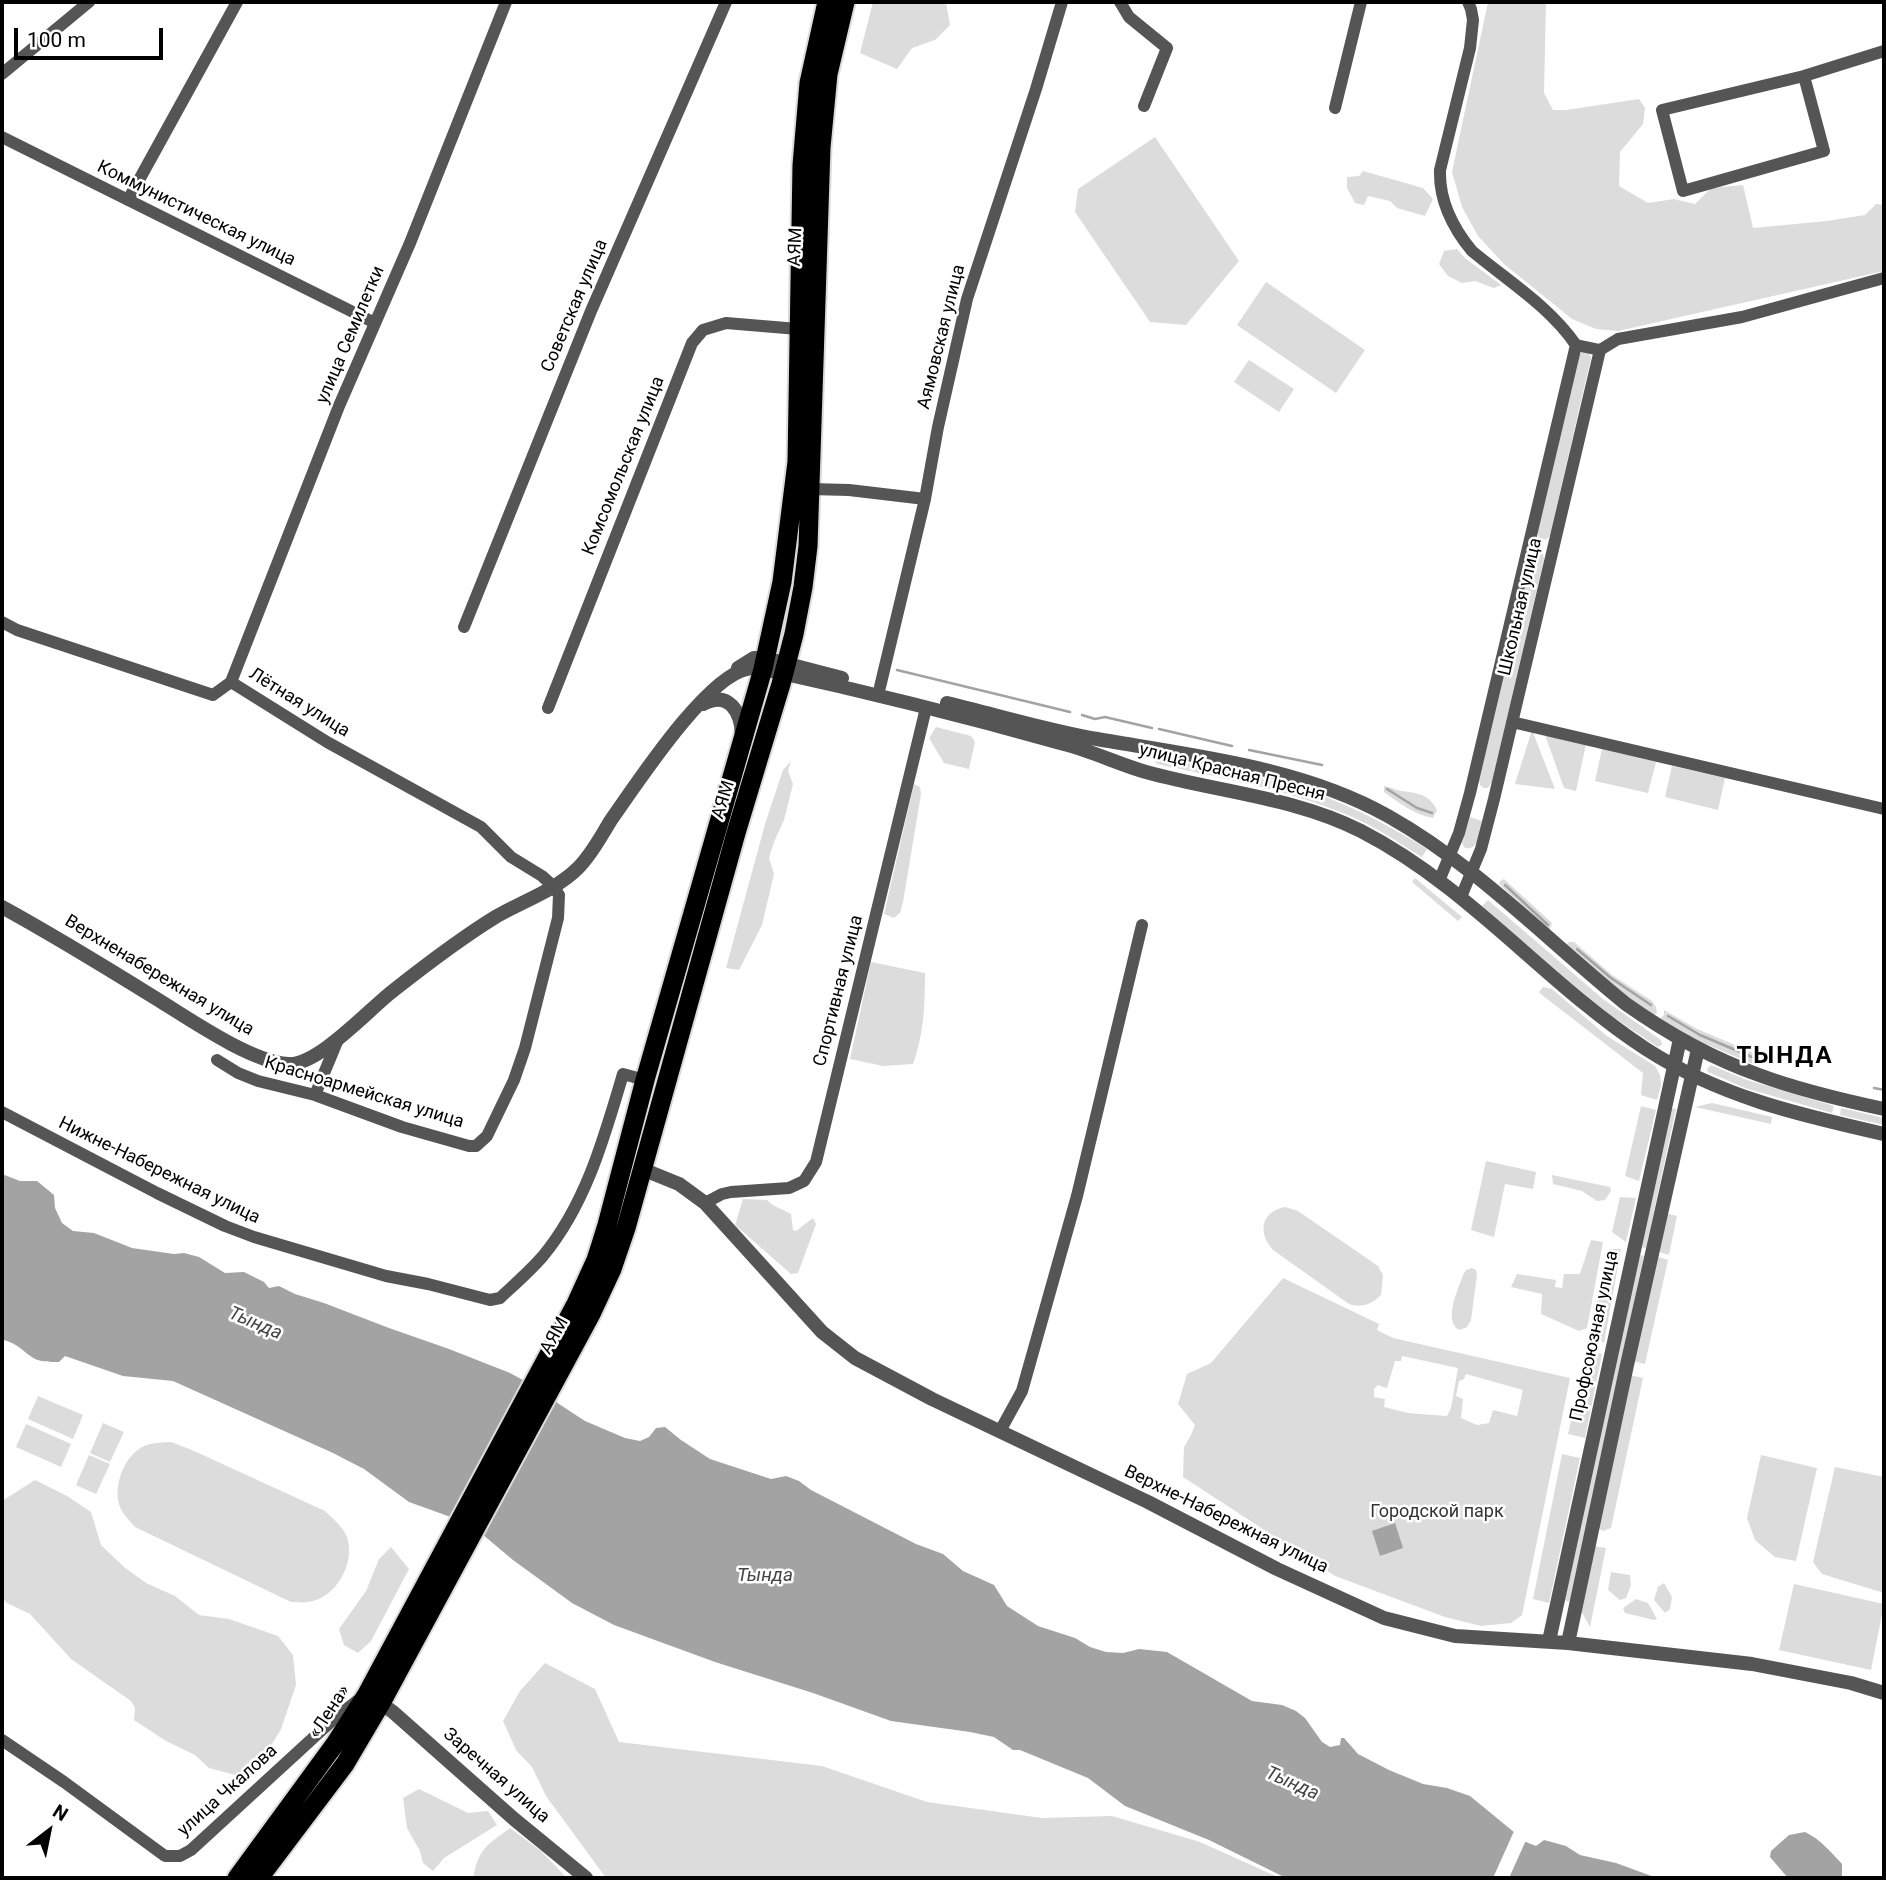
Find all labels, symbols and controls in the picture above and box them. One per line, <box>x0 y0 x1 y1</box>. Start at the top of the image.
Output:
scale bar <box>18 14 166 58</box>
text: 100 m <box>27 28 86 52</box>
street label: Коммунистическая улица <box>93 156 299 272</box>
street label: АЯМ <box>785 227 807 267</box>
street label: Советская улица <box>537 236 613 376</box>
street label: Аямовская улица <box>914 262 970 412</box>
street label: улица Семилетки <box>312 263 390 407</box>
street label: Комсомольская улица <box>578 373 670 559</box>
street label: Школьная улица <box>1495 536 1547 678</box>
street label: Лётная улица <box>245 663 353 743</box>
street label: улица Красная Пресня <box>1137 739 1327 807</box>
street label: АЯМ <box>708 778 740 822</box>
street label: Верхненабережная улица <box>61 911 257 1041</box>
street label: Спортивная улица <box>810 913 868 1069</box>
district label: ТЫНДА <box>1737 1043 1833 1071</box>
street label: Красноармейская улица <box>262 1052 466 1134</box>
street label: Нижне-Набережная улица <box>55 1113 263 1229</box>
street label: Профсоюзная улица <box>1566 1249 1624 1423</box>
water label: Тында <box>225 1303 285 1345</box>
street label: АЯМ <box>536 1314 574 1358</box>
street label: Верхне-Набережная улица <box>1121 1461 1331 1579</box>
park label: Городской парк <box>1370 1501 1504 1523</box>
water label: Тында <box>737 1565 793 1587</box>
street label: «Лена» <box>305 1681 355 1743</box>
street label: Заречная улица <box>438 1724 554 1828</box>
street label: улица Чкалова <box>174 1741 282 1841</box>
water label: Тында <box>1262 1762 1322 1806</box>
north arrow <box>14 1796 84 1866</box>
text: N <box>49 1799 72 1826</box>

